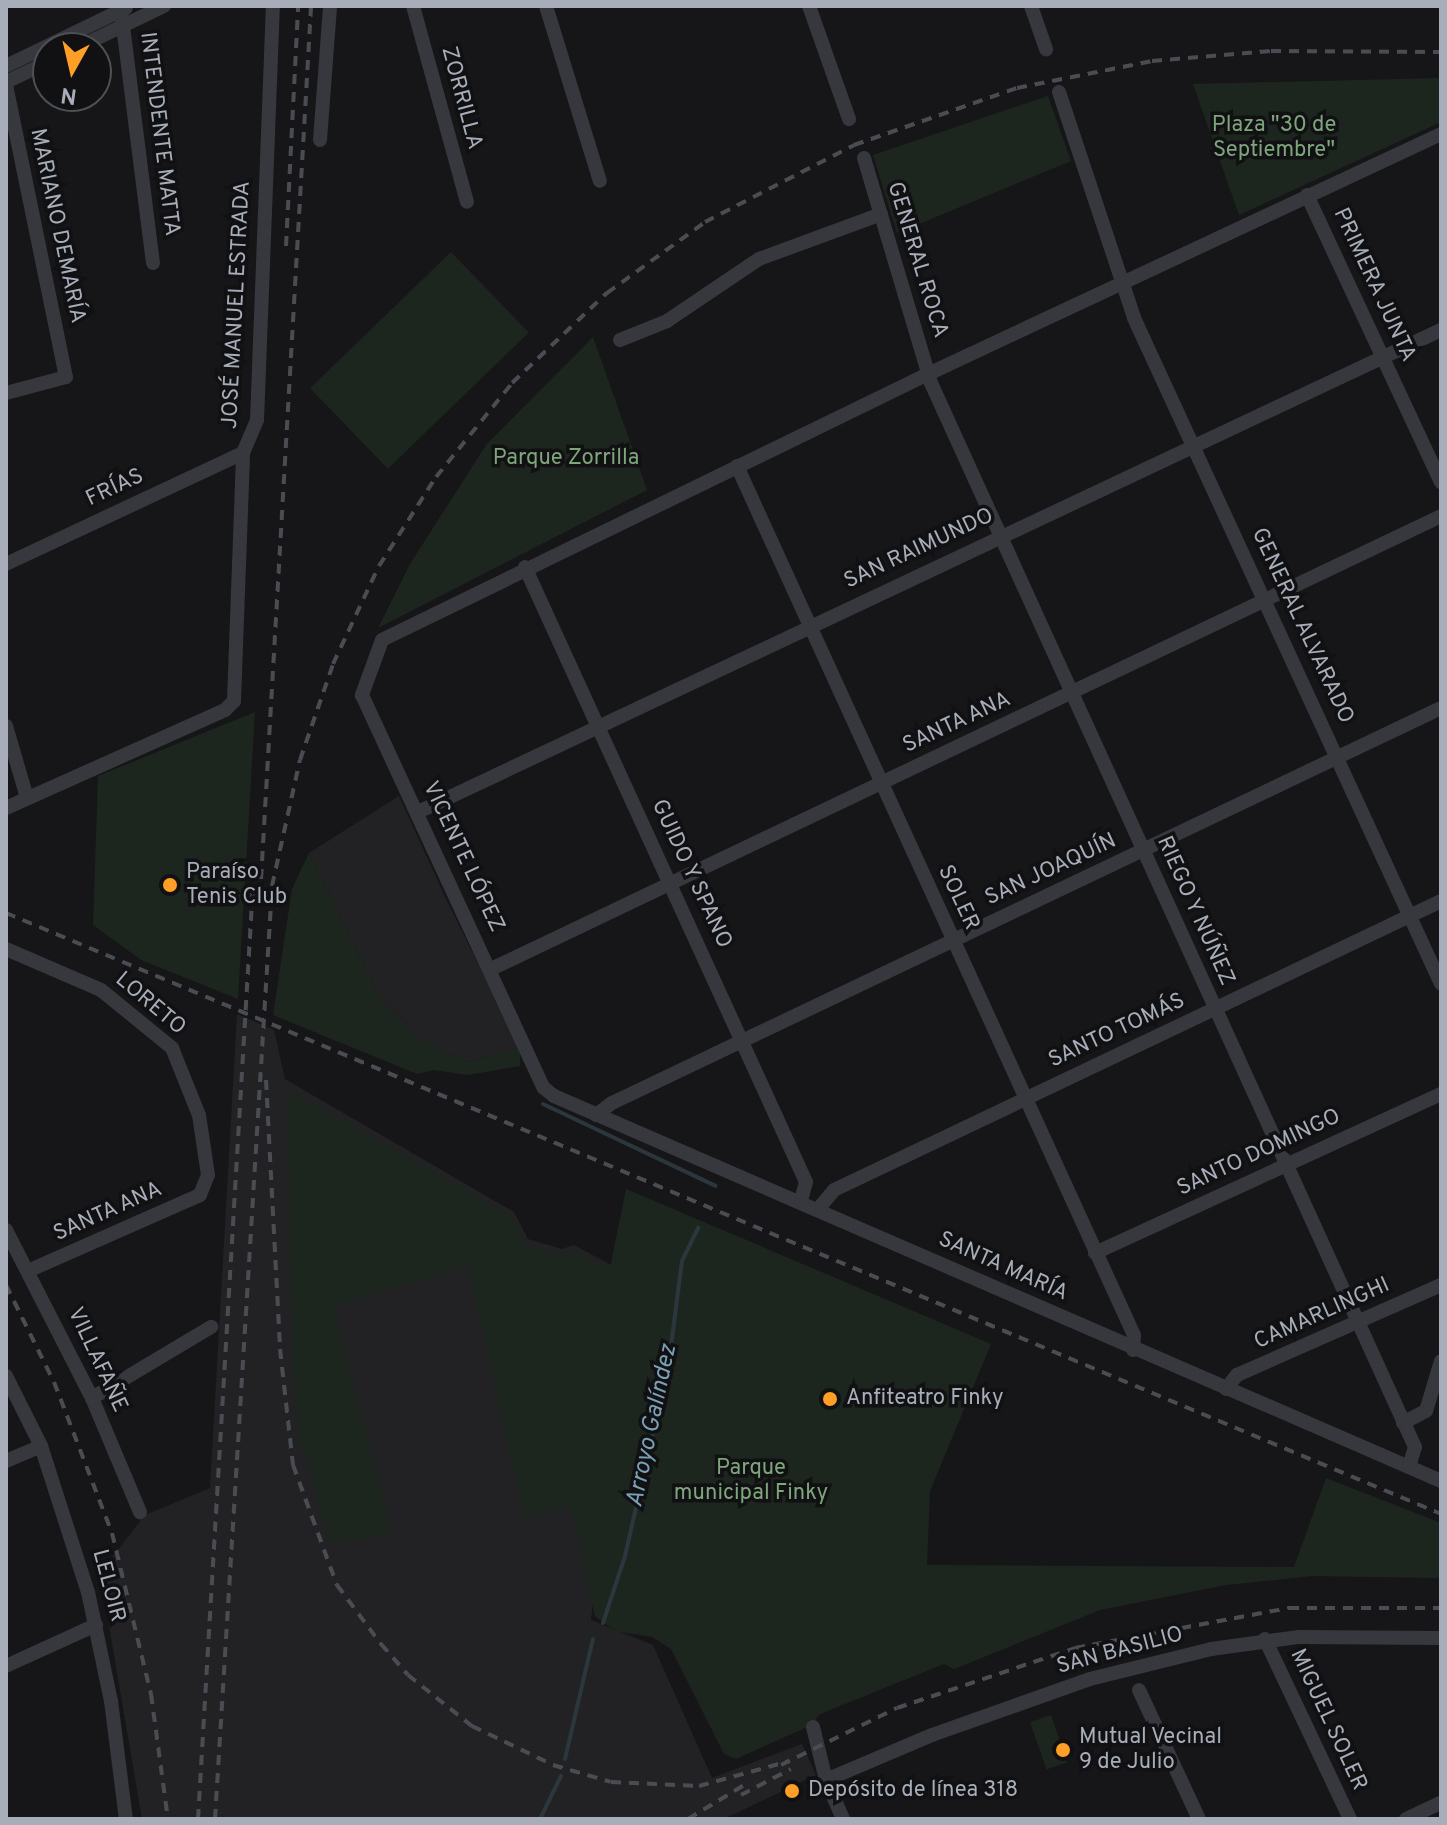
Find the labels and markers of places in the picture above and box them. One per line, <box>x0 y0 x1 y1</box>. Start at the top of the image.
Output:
place label: Paraíso Tenis Club <box>186 859 287 910</box>
marker: Paraíso Tenis Club <box>161 876 179 894</box>
place label: Anfiteatro Finky <box>846 1386 1004 1412</box>
marker: Anfiteatro Finky <box>821 1390 839 1408</box>
place label: Mutual Vecinal 9 de Julio <box>1079 1724 1223 1776</box>
marker: Mutual Vecinal 9 de Julio <box>1054 1741 1072 1759</box>
place label: Depósito de línea 318 <box>808 1778 1018 1804</box>
marker: Depósito de línea 318 <box>783 1782 801 1800</box>

